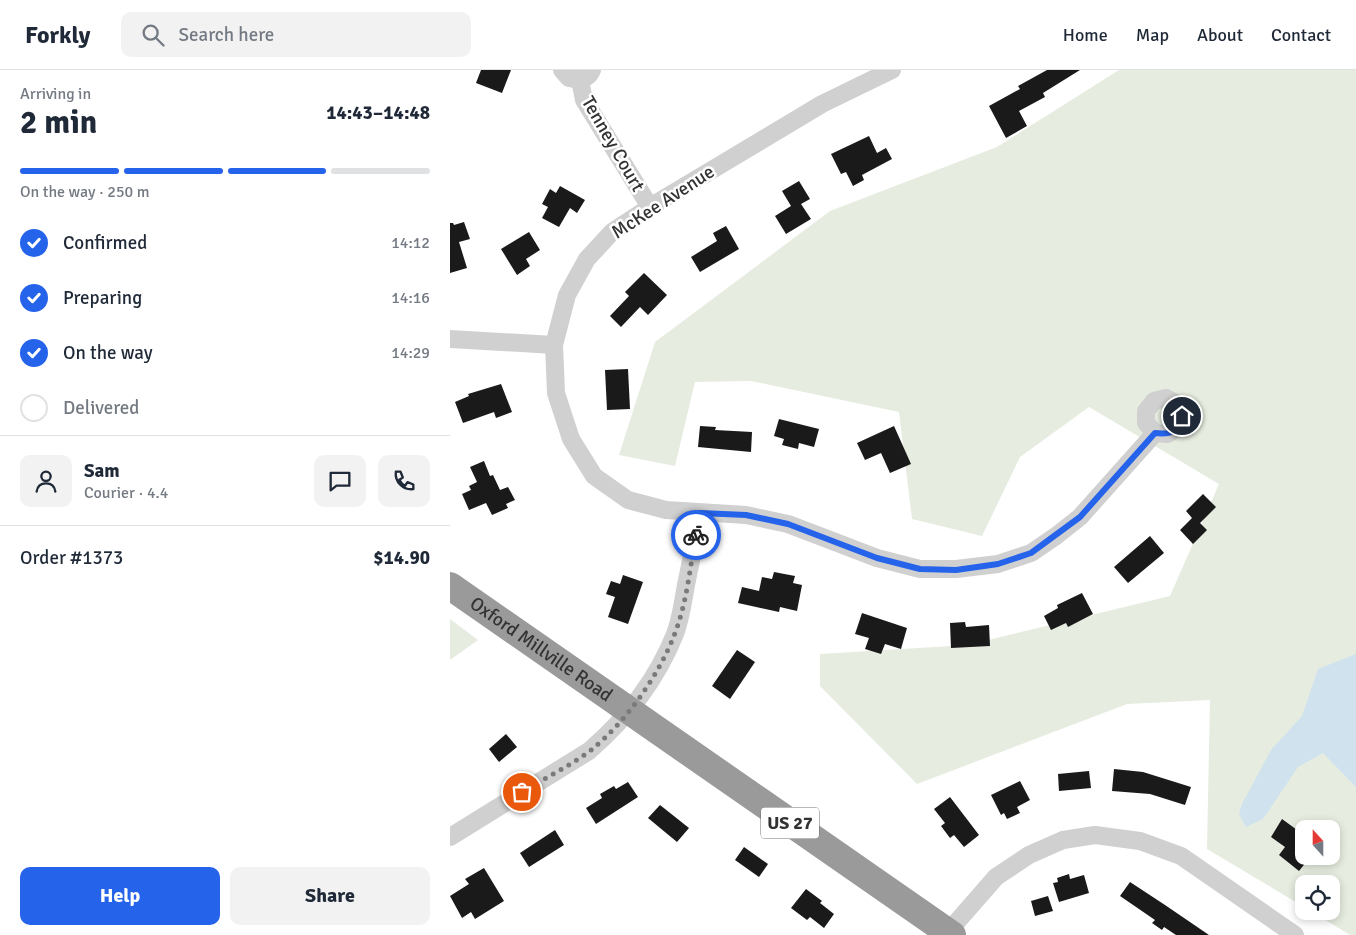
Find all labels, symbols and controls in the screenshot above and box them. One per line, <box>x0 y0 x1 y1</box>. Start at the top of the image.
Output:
search box <box>121 12 471 57</box>
text: Forkly <box>25 20 91 50</box>
icon: search <box>139 21 167 49</box>
text: Search here <box>179 23 274 47</box>
text: Home <box>1063 24 1108 46</box>
text: Map <box>1136 24 1169 46</box>
text: About <box>1197 24 1243 46</box>
text: Contact <box>1271 24 1331 46</box>
text: Arriving in <box>20 84 91 104</box>
street label: Tenney Court <box>576 92 650 196</box>
text: 14:43–14:48 <box>326 101 430 125</box>
text: 2 min <box>20 103 97 142</box>
street label: McKee Avenue <box>607 160 719 244</box>
text: On the way · 250 m <box>20 182 150 202</box>
icon: check <box>20 229 48 257</box>
text: Confirmed <box>63 231 147 255</box>
text: 14:12 <box>391 233 430 253</box>
icon: check <box>20 284 48 312</box>
text: Preparing <box>63 286 142 310</box>
text: 14:16 <box>391 288 430 308</box>
icon: check <box>20 339 48 367</box>
text: On the way <box>63 341 153 365</box>
text: 14:29 <box>391 343 430 363</box>
pin <box>1161 395 1203 437</box>
text: Delivered <box>63 396 139 420</box>
icon: home <box>1168 402 1196 430</box>
button: person <box>20 455 72 507</box>
button: chat <box>314 455 366 507</box>
button: phone <box>378 455 430 507</box>
text: Sam <box>84 459 120 483</box>
text: Courier · 4.4 <box>84 483 168 503</box>
courier <box>671 510 721 560</box>
icon: bike <box>682 521 710 549</box>
text: Order #1373 <box>20 546 123 570</box>
text: $14.90 <box>373 546 430 570</box>
street label: Oxford Millville Road <box>465 591 617 707</box>
pin <box>501 771 543 813</box>
icon: bag <box>508 778 536 806</box>
road number: US 27 <box>761 808 819 838</box>
north arrow <box>1295 820 1340 865</box>
map controls <box>1295 820 1340 920</box>
button: Help <box>20 867 220 925</box>
button: Share <box>230 867 430 925</box>
button: locate <box>1295 875 1340 920</box>

